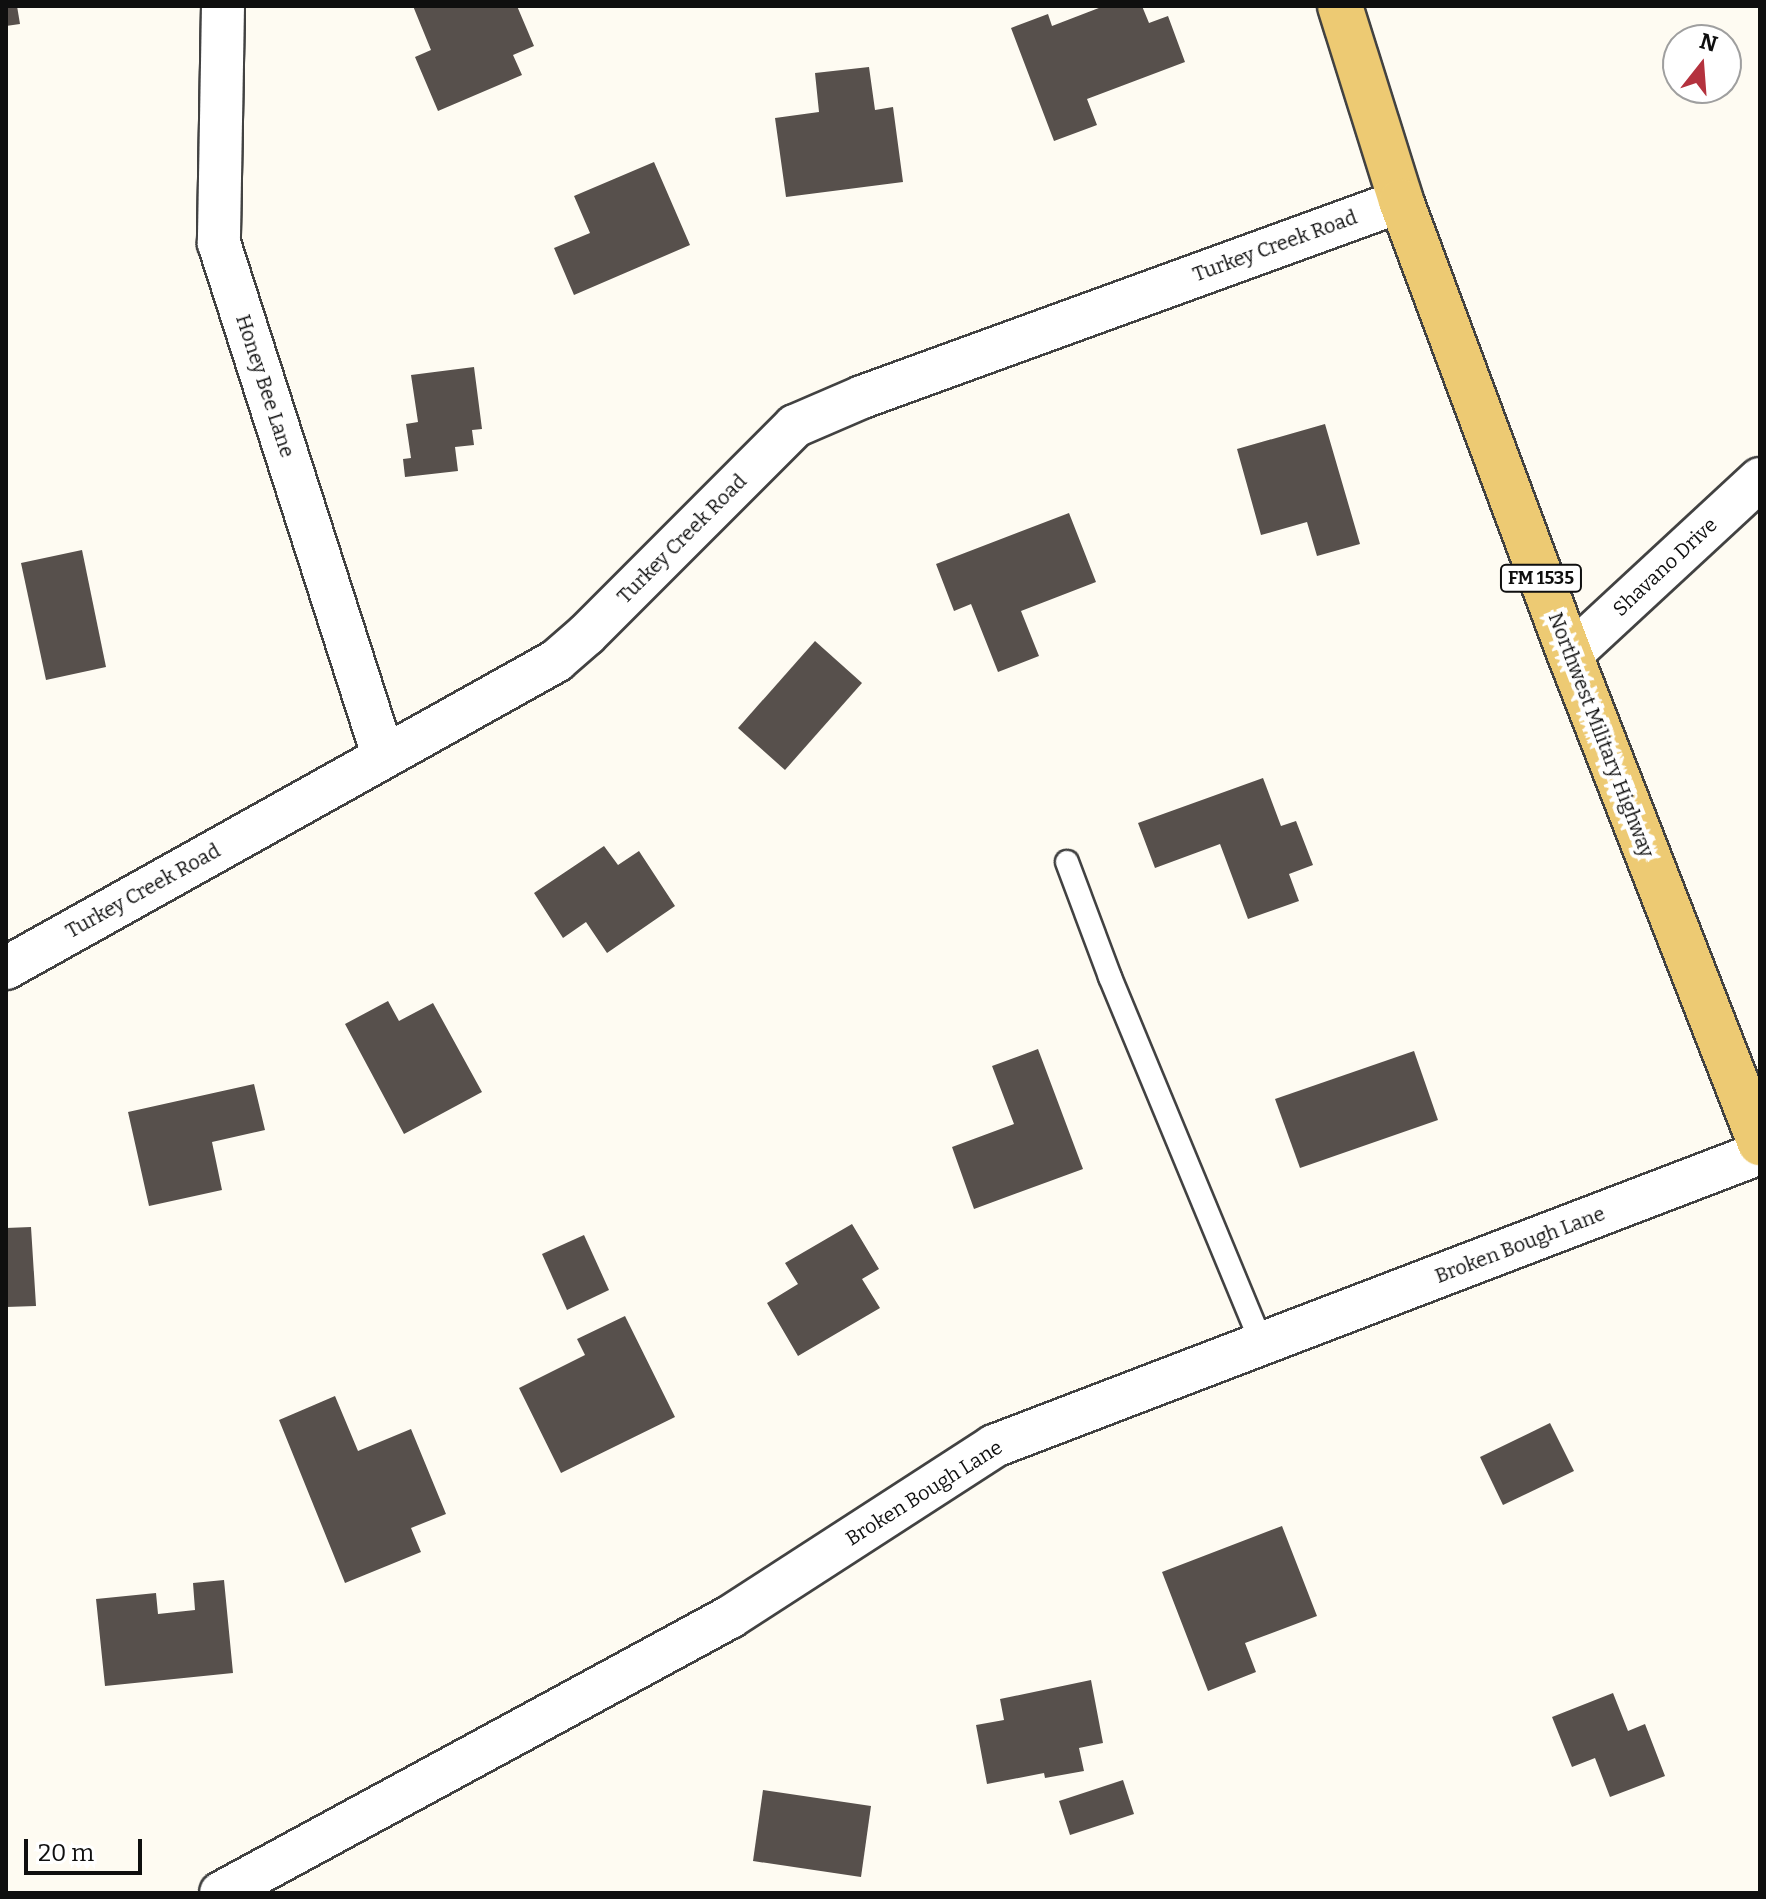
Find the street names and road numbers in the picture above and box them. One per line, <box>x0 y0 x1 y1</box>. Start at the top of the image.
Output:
street label: Turkey Creek Road <box>1190 205 1360 287</box>
street label: Honey Bee Lane <box>231 312 299 460</box>
street label: Turkey Creek Road <box>612 469 752 609</box>
street label: Shavano Drive <box>1608 513 1722 621</box>
road number: FM 1535 <box>1499 564 1583 592</box>
street label: Northwest Military Highway <box>1543 609 1659 861</box>
street label: Turkey Creek Road <box>62 839 224 943</box>
street label: Broken Bough Lane <box>1432 1202 1608 1288</box>
street label: Broken Bough Lane <box>841 1435 1007 1551</box>

